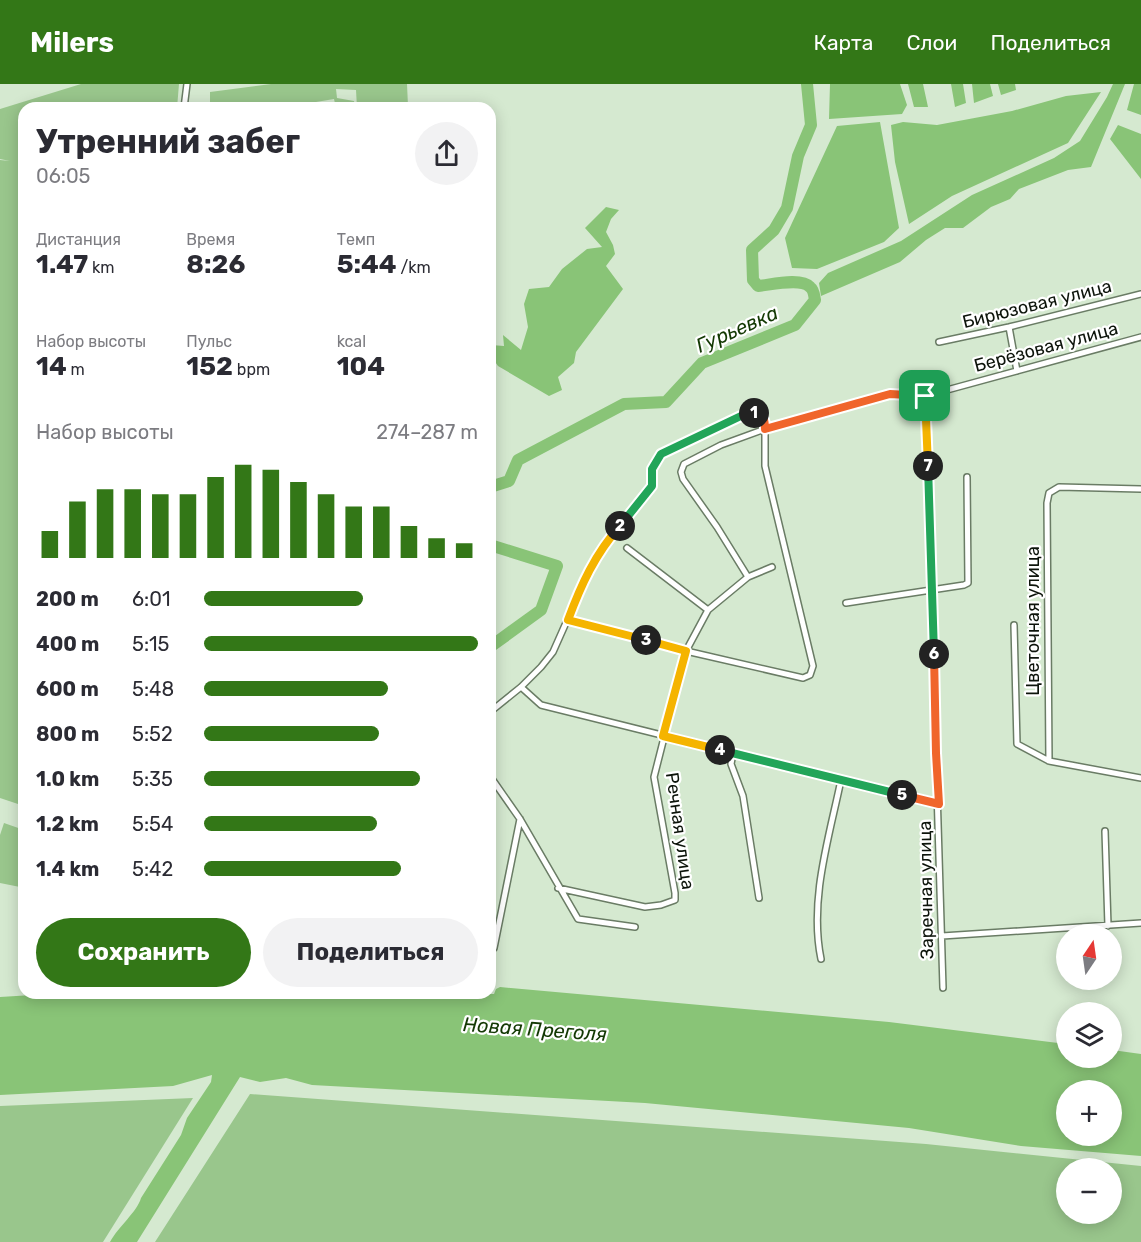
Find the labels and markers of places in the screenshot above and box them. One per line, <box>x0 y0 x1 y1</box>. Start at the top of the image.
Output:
pin <box>899 370 950 421</box>
pin: 1 <box>739 398 769 428</box>
pin: 7 <box>913 451 943 481</box>
pin: 2 <box>605 511 635 541</box>
pin: 3 <box>631 625 661 655</box>
pin: 6 <box>919 639 949 669</box>
pin: 4 <box>705 735 735 765</box>
pin: 5 <box>887 780 917 810</box>

